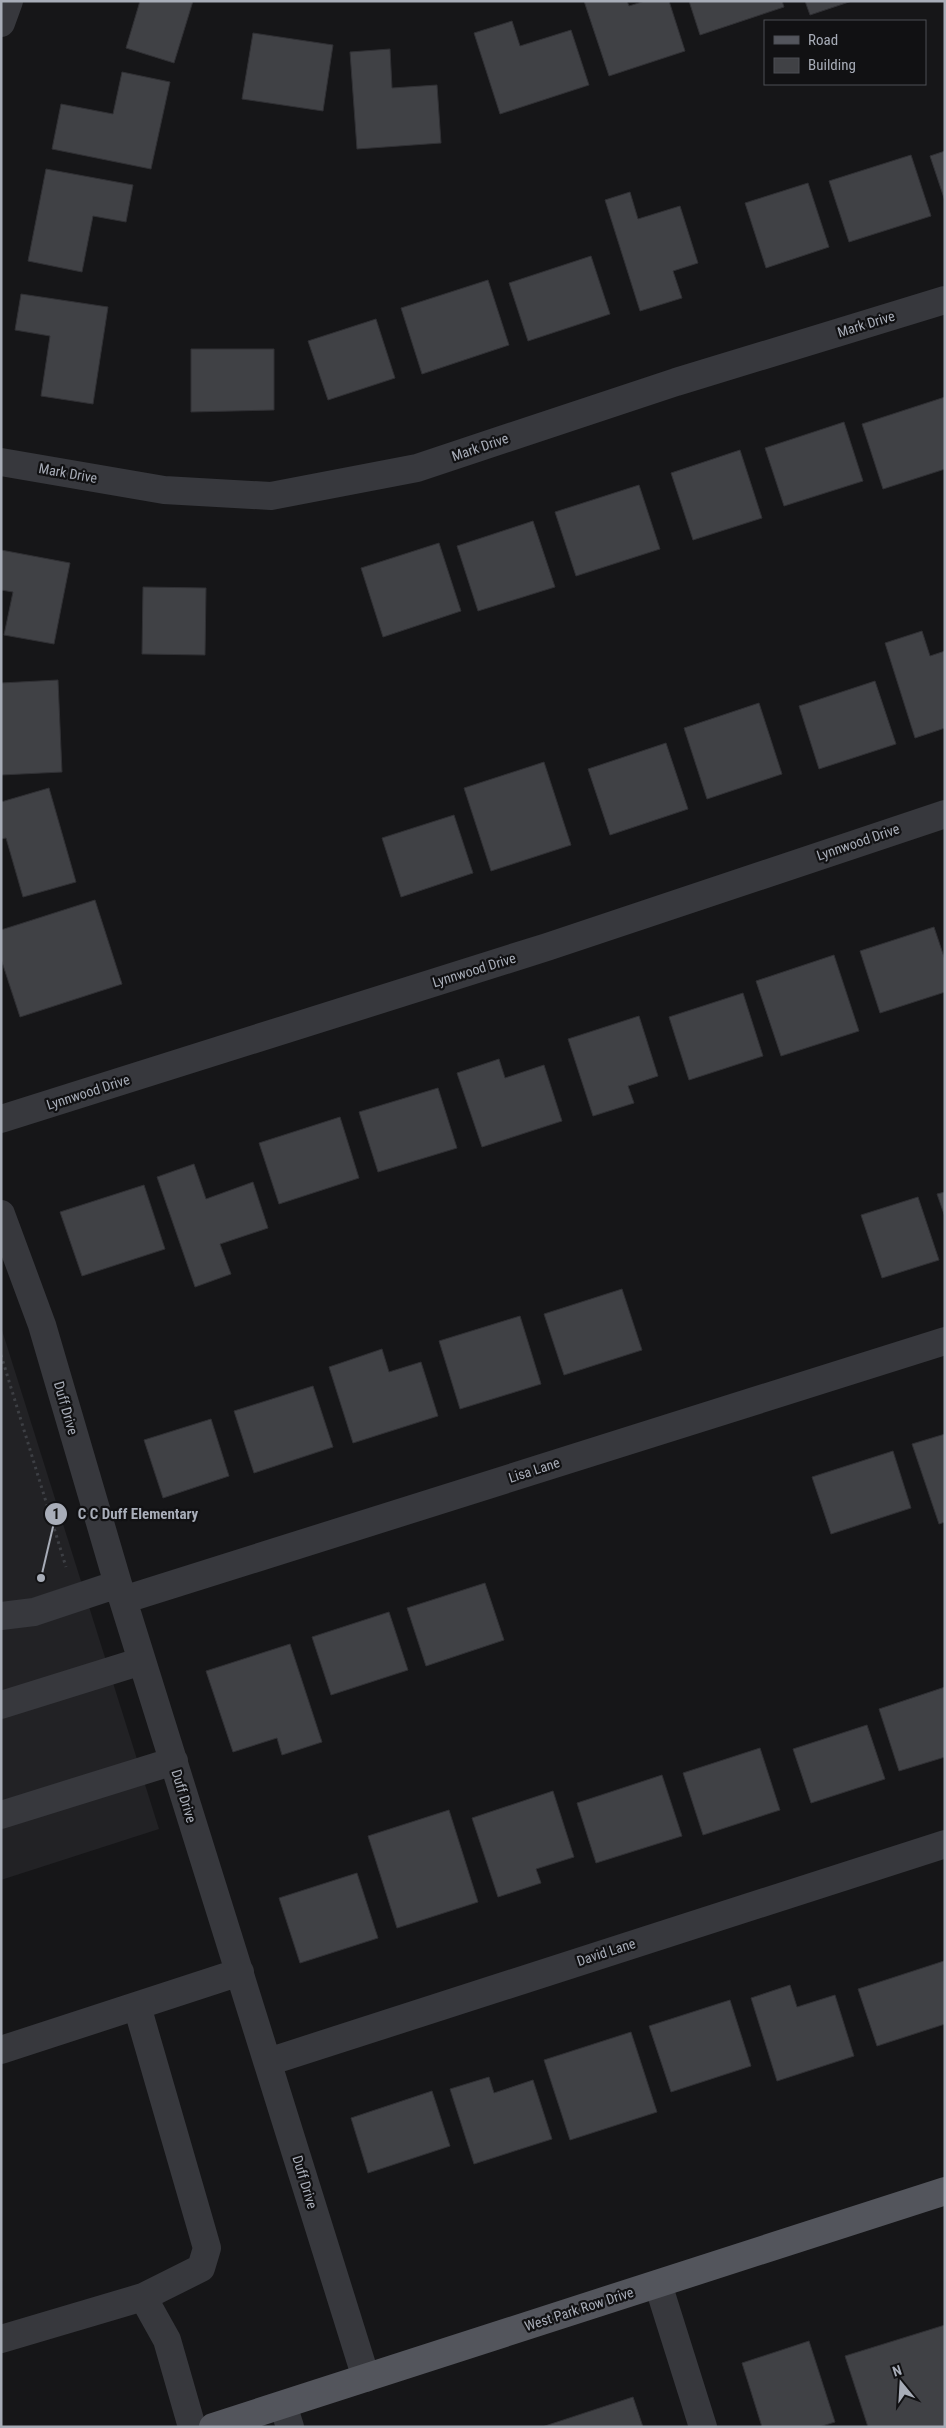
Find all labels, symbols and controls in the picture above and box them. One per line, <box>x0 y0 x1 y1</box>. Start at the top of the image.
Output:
legend <box>764 20 926 85</box>
text: Road <box>808 31 838 49</box>
text: Building <box>808 56 856 74</box>
street label: Mark Drive <box>835 308 897 340</box>
street label: Mark Drive <box>449 430 511 464</box>
street label: Mark Drive <box>38 460 99 486</box>
street label: Lynnwood Drive <box>815 820 902 864</box>
street label: Lynnwood Drive <box>430 950 518 990</box>
street label: Lynnwood Drive <box>44 1071 132 1113</box>
street label: Duff Drive <box>51 1379 81 1437</box>
street label: Lisa Lane <box>506 1454 562 1486</box>
callout: C C Duff Elementary <box>43 1499 209 1529</box>
text: 1 <box>52 1505 60 1523</box>
text: C C Duff Elementary <box>78 1505 199 1523</box>
street label: Duff Drive <box>168 1767 200 1825</box>
street label: David Lane <box>575 1935 638 1969</box>
street label: Duff Drive <box>289 2153 321 2211</box>
street label: West Park Row Drive <box>522 2284 636 2334</box>
north arrow <box>876 2358 926 2408</box>
text: N <box>890 2362 904 2380</box>

